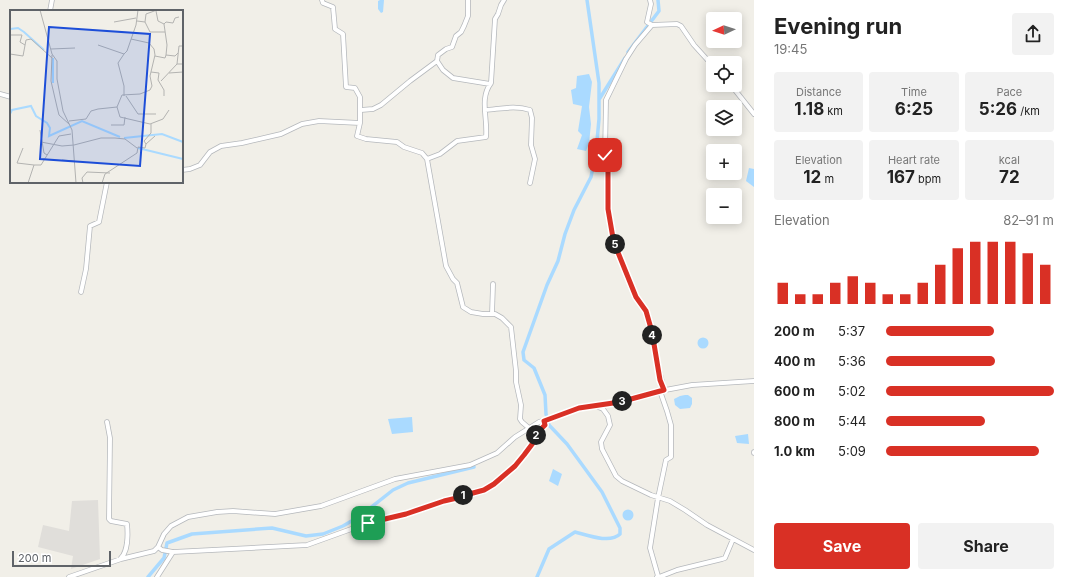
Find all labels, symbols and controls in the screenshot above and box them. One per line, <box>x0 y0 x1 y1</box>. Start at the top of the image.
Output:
inset map <box>10 10 183 183</box>
north arrow <box>706 12 742 48</box>
map controls <box>706 12 742 224</box>
text: Evening run <box>774 13 902 39</box>
button: share <box>1012 13 1054 55</box>
text: 19:45 <box>774 41 807 57</box>
button: locate <box>706 56 742 92</box>
text: Distance <box>796 85 841 99</box>
text: Time <box>901 85 927 99</box>
text: Pace <box>996 85 1022 99</box>
text: 1.18 <box>794 99 824 119</box>
text: 6:25 <box>895 99 933 119</box>
text: 5:26 <box>979 99 1017 119</box>
button: layers <box>706 100 742 136</box>
text: km <box>824 104 843 118</box>
text: /km <box>1017 104 1040 118</box>
pin <box>588 138 622 172</box>
icon: check <box>594 144 616 166</box>
button: + <box>706 144 742 180</box>
text: Elevation <box>795 153 842 167</box>
text: Heart rate <box>888 153 940 167</box>
text: kcal <box>999 153 1020 167</box>
text: 12 <box>803 167 821 187</box>
text: 167 <box>887 167 915 187</box>
text: 72 <box>999 167 1020 187</box>
text: m <box>821 172 834 186</box>
text: bpm <box>915 172 941 186</box>
button: − <box>706 188 742 224</box>
text: Elevation <box>774 212 830 228</box>
text: 82–91 m <box>1003 212 1054 228</box>
pin: 5 <box>605 234 625 254</box>
text: 5 <box>611 237 619 251</box>
text: 200 m <box>774 323 815 339</box>
text: 5:37 <box>838 323 865 339</box>
pin: 4 <box>642 325 662 345</box>
text: 4 <box>648 328 656 342</box>
text: 400 m <box>774 353 815 369</box>
text: 5:36 <box>838 353 866 369</box>
text: 600 m <box>774 383 815 399</box>
text: 5:02 <box>838 383 866 399</box>
pin: 3 <box>612 391 632 411</box>
text: 3 <box>618 394 626 408</box>
text: 800 m <box>774 413 815 429</box>
text: 5:44 <box>838 413 866 429</box>
pin: 2 <box>526 425 546 445</box>
text: 2 <box>533 428 539 442</box>
text: 1.0 km <box>774 443 815 459</box>
text: 5:09 <box>838 443 866 459</box>
pin: 1 <box>453 485 473 505</box>
text: 1 <box>461 488 465 502</box>
pin <box>351 506 385 540</box>
icon: arrive <box>357 512 379 534</box>
button: Save <box>774 523 910 569</box>
button: Share <box>918 523 1054 569</box>
scale bar <box>12 549 111 568</box>
text: 200 m <box>18 551 51 565</box>

